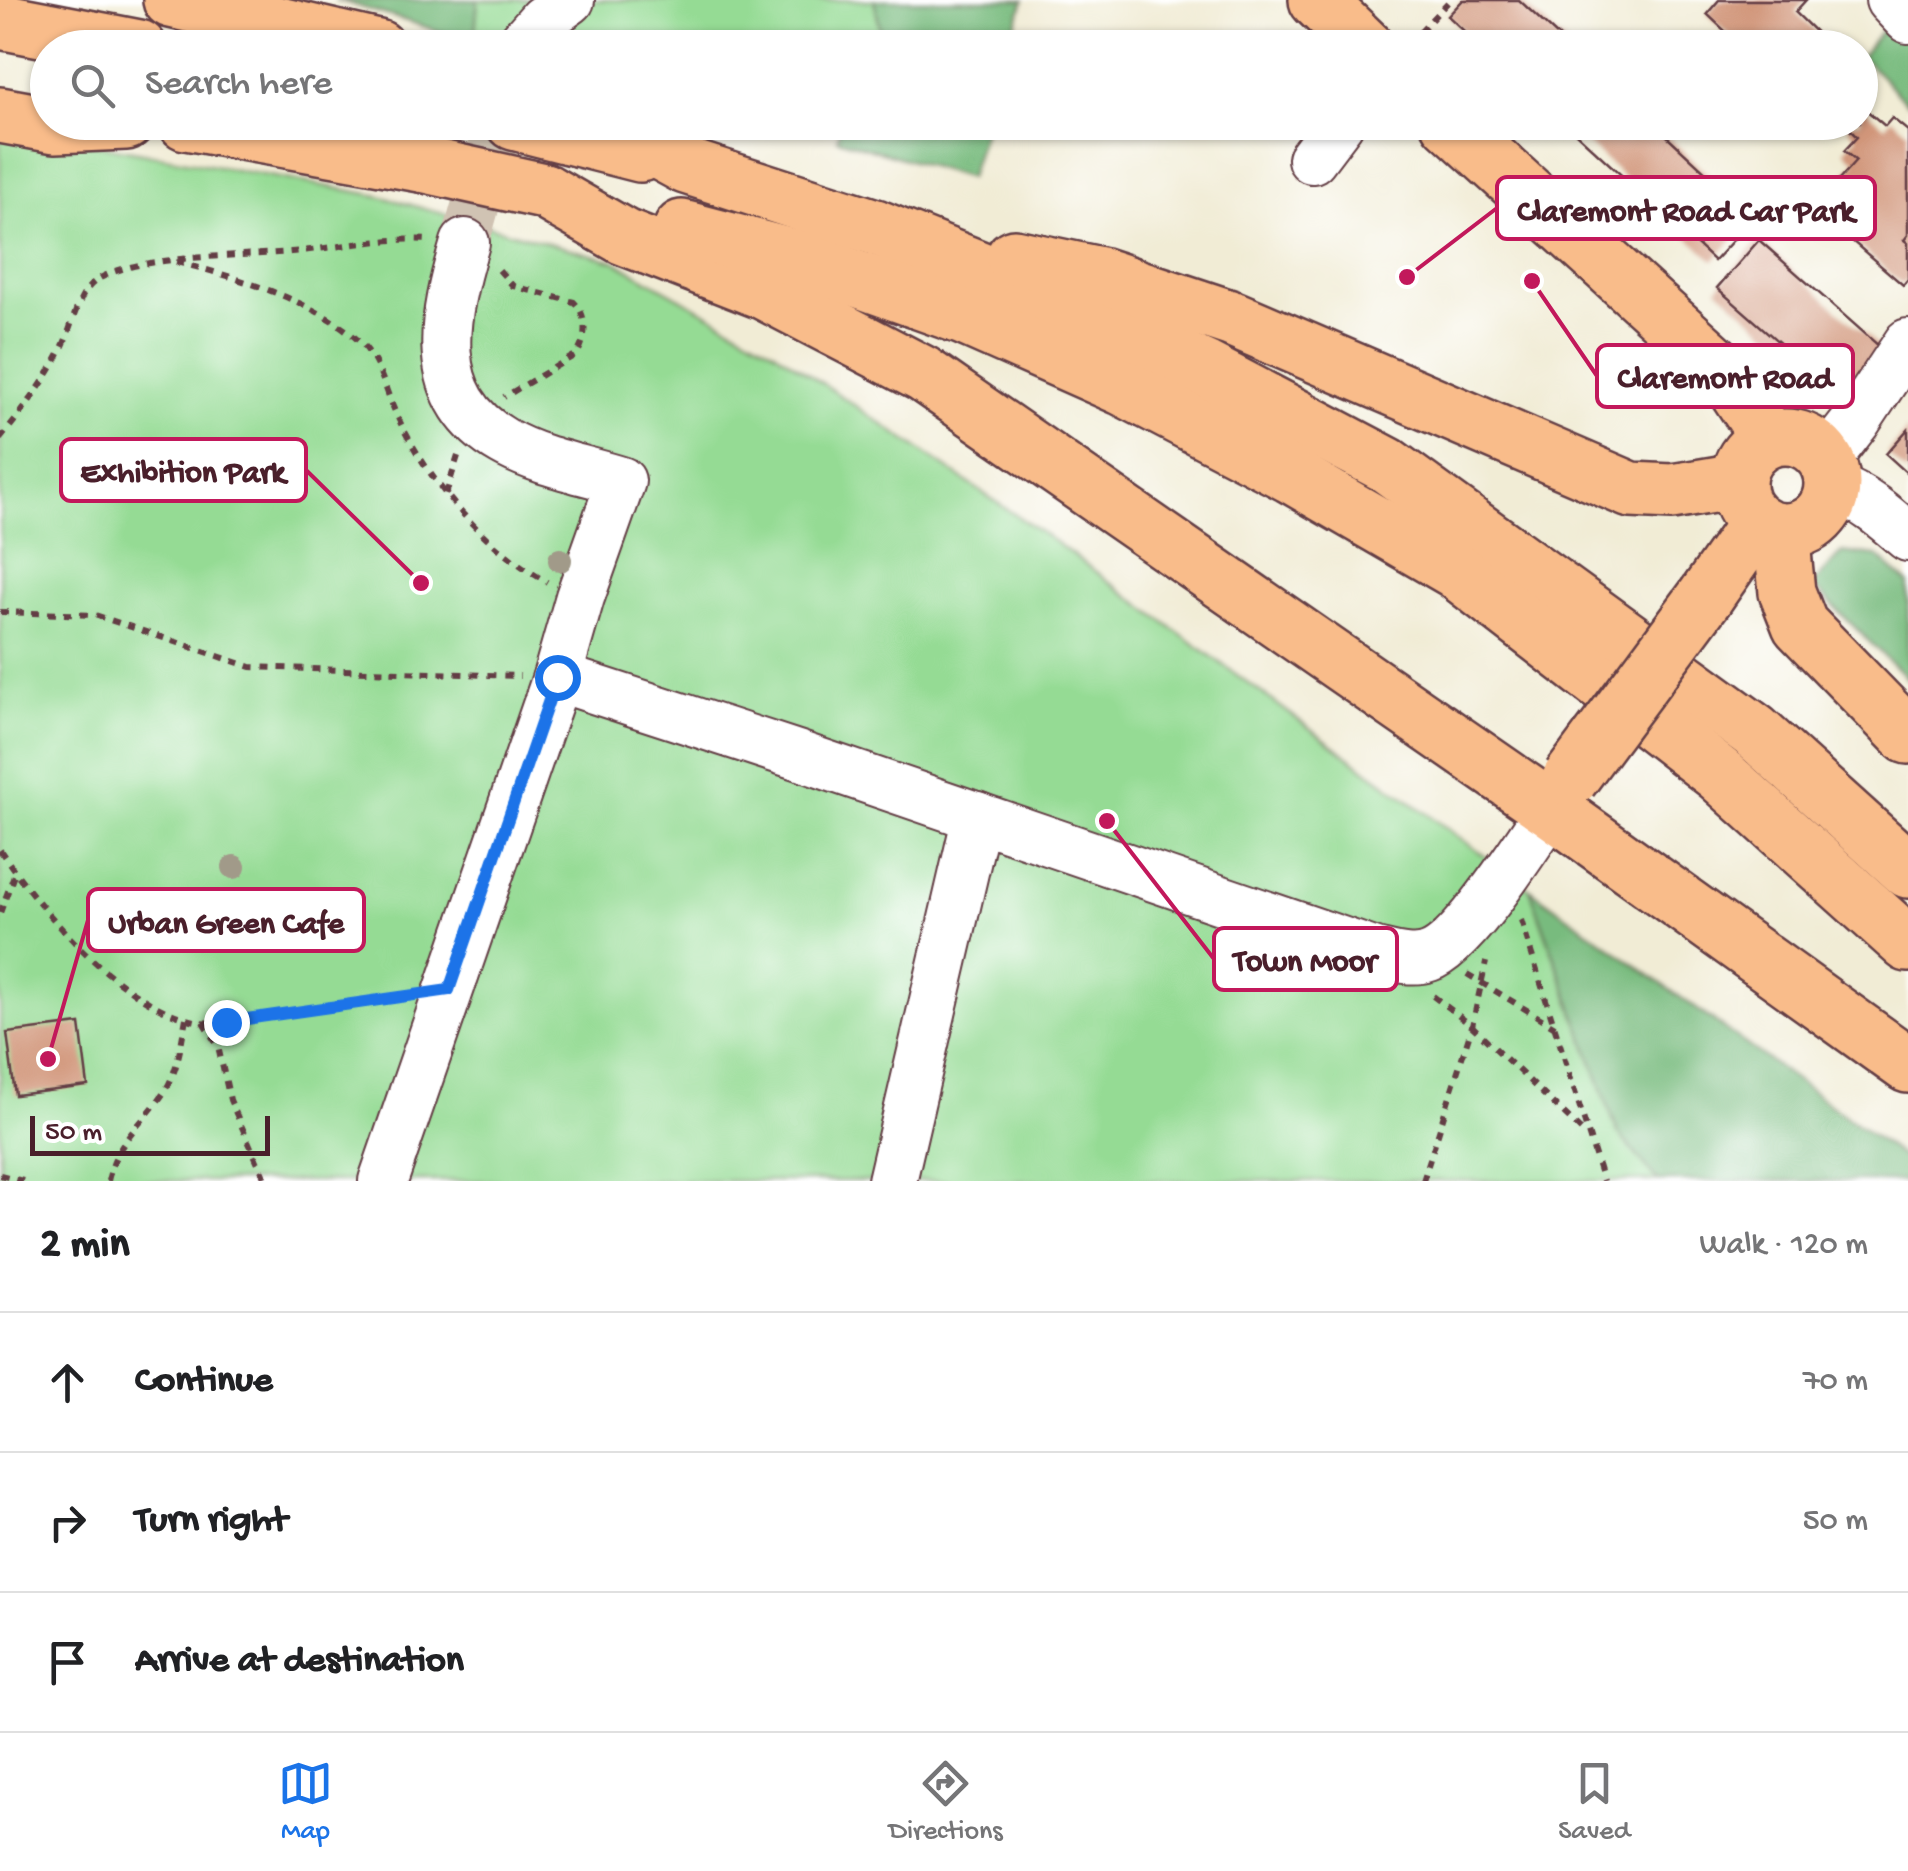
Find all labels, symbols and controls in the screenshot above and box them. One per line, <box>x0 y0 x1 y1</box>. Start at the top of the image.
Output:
search box <box>30 30 1878 140</box>
icon: search <box>65 58 120 113</box>
text: Search here <box>145 63 332 107</box>
callout: Claremont Road Car Park <box>1497 177 1875 239</box>
text: Claremont Road Car Park <box>1517 195 1859 233</box>
callout: Claremont Road <box>1597 345 1853 407</box>
text: Claremont Road <box>1617 362 1836 400</box>
callout: Exhibition Park <box>61 439 306 501</box>
text: Exhibition Park <box>80 456 289 494</box>
route start <box>535 655 581 701</box>
callout: Urban Green Cafe <box>88 889 364 951</box>
text: Urban Green Cafe <box>108 907 345 945</box>
callout: Town Moor <box>1214 928 1397 990</box>
text: Town Moor <box>1230 945 1380 983</box>
route end <box>204 1000 250 1046</box>
scale bar <box>30 1111 270 1156</box>
text: 50 m <box>45 1117 102 1150</box>
text: 2 min <box>40 1222 129 1271</box>
text: Walk · 120 m <box>1699 1227 1868 1265</box>
icon: ahead <box>40 1355 95 1410</box>
text: Continue <box>135 1360 273 1404</box>
text: 70 m <box>1803 1363 1868 1401</box>
icon: right <box>40 1495 95 1550</box>
text: Turn right <box>135 1500 287 1544</box>
text: 50 m <box>1803 1503 1868 1541</box>
icon: arrive <box>40 1635 95 1690</box>
text: Arrive at destination <box>135 1640 464 1684</box>
tab: Map <box>278 1756 333 1849</box>
tab: Directions <box>889 1756 1003 1849</box>
tab: Saved <box>1558 1756 1630 1849</box>

